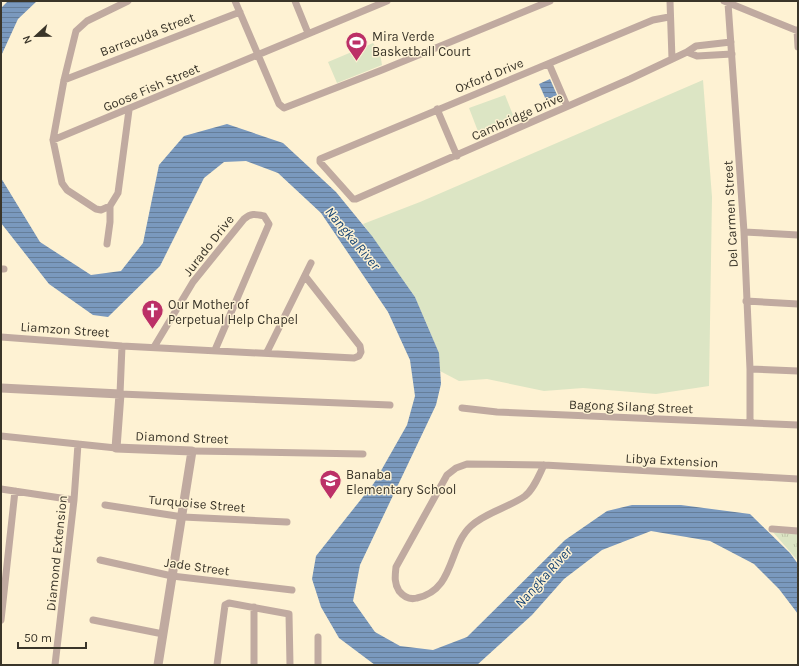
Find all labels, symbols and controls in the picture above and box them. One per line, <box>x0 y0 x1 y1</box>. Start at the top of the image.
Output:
street label: Barracuda Street <box>98 10 197 59</box>
north arrow <box>16 16 56 56</box>
place label: Mira Verde Basketball Court <box>372 29 471 59</box>
sports icon: Mira Verde Basketball Court <box>343 30 369 63</box>
text: N <box>20 33 35 46</box>
street label: Oxford Drive <box>453 55 526 96</box>
street label: Goose Fish Street <box>101 60 202 115</box>
street label: Cambridge Drive <box>469 89 566 143</box>
street label: Del Carmen Street <box>720 160 741 268</box>
water label: Nangka River <box>321 203 385 274</box>
street label: Jurado Drive <box>180 212 237 279</box>
place label: Our Mother of Perpetual Help Chapel <box>168 297 298 327</box>
church icon: Our Mother of Perpetual Help Chapel <box>140 298 166 331</box>
street label: Liamzon Street <box>20 319 110 340</box>
street label: Bagong Silang Street <box>569 397 694 416</box>
street label: Diamond Street <box>135 428 229 447</box>
street label: Libya Extension <box>625 451 719 470</box>
place label: Banaba Elementary School <box>346 467 456 497</box>
school or university icon: Banaba Elementary School <box>317 468 343 501</box>
street label: Turquoise Street <box>148 492 246 516</box>
street label: Diamond Extension <box>43 494 70 612</box>
water label: Nangka River <box>511 542 576 612</box>
street label: Jade Street <box>163 555 231 578</box>
scale bar <box>18 624 86 650</box>
text: 50 m <box>24 631 52 645</box>

